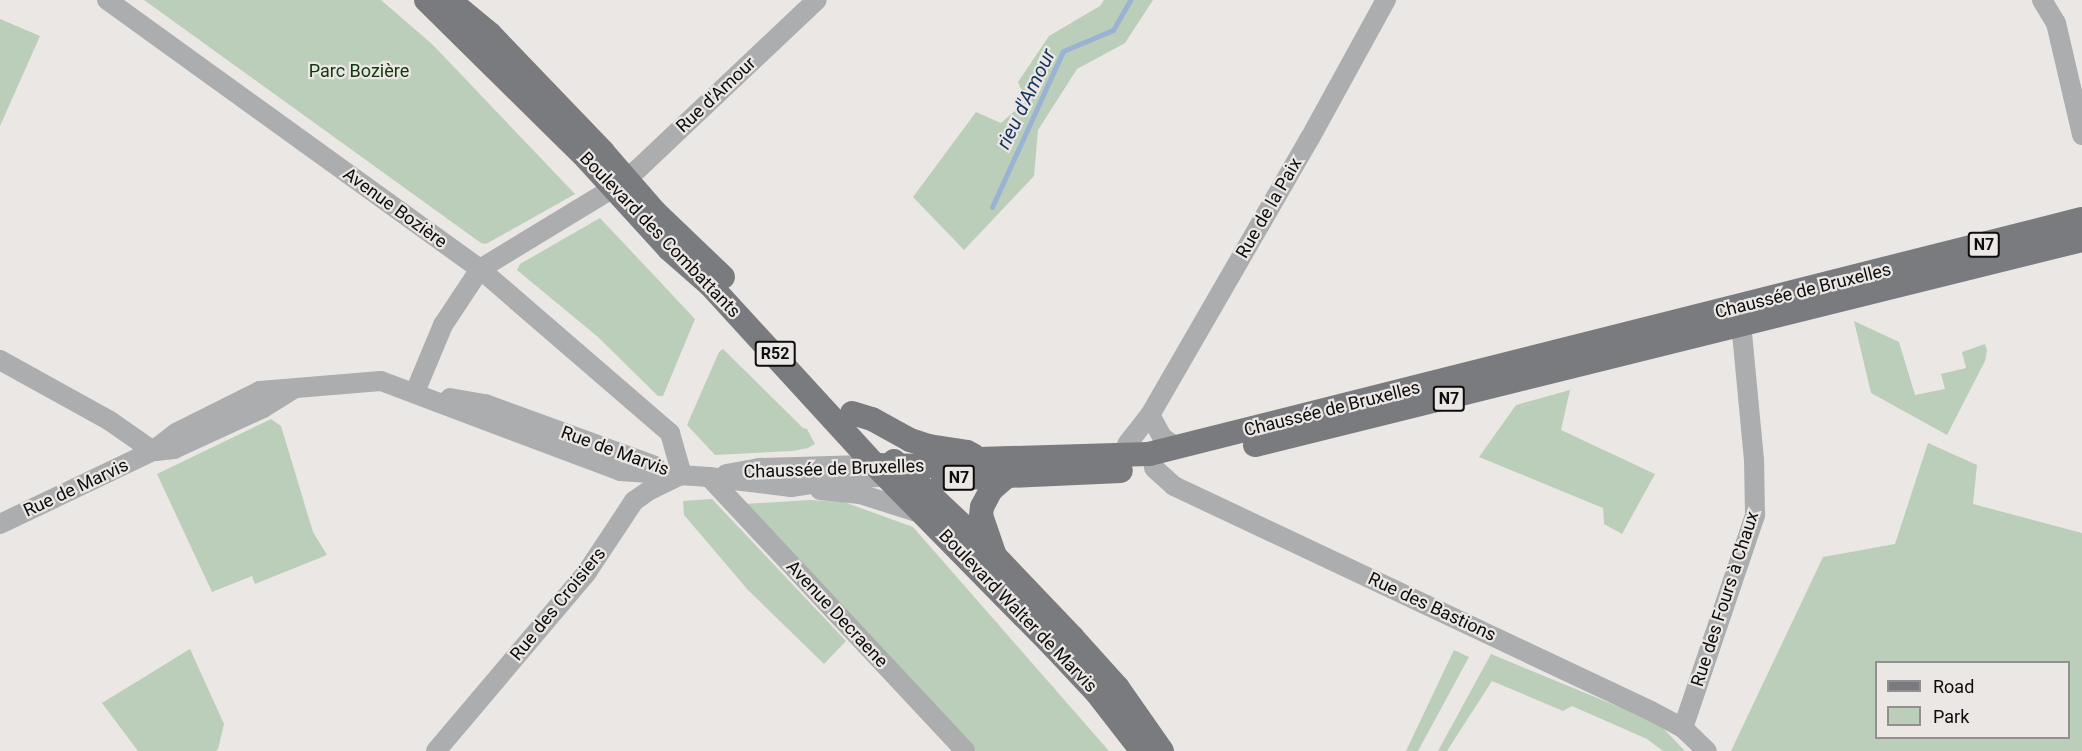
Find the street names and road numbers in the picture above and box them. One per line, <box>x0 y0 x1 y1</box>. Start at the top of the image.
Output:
street label: Rue d'Amour <box>672 53 760 137</box>
street label: Boulevard des Combattants <box>575 148 745 322</box>
street label: Rue de la Paix <box>1232 154 1306 262</box>
street label: Avenue Bozière <box>339 163 451 253</box>
road number: N7 <box>1968 232 2000 258</box>
street label: Chaussée de Bruxelles <box>1713 259 1893 323</box>
road number: R52 <box>754 341 796 367</box>
street label: Chaussée de Bruxelles <box>1242 377 1422 441</box>
road number: N7 <box>1432 386 1466 412</box>
street label: Rue de Marvis <box>558 421 672 481</box>
street label: Rue de Marvis <box>20 454 132 522</box>
street label: Chaussée de Bruxelles <box>743 455 925 483</box>
road number: N7 <box>942 465 976 491</box>
street label: Rue des Fours à Chaux <box>1686 509 1764 689</box>
street label: Boulevard Walter de Marvis <box>934 525 1102 697</box>
street label: Rue des Croisiers <box>506 543 610 665</box>
street label: Avenue Decraene <box>782 556 892 672</box>
street label: Rue des Bastions <box>1365 568 1499 646</box>

